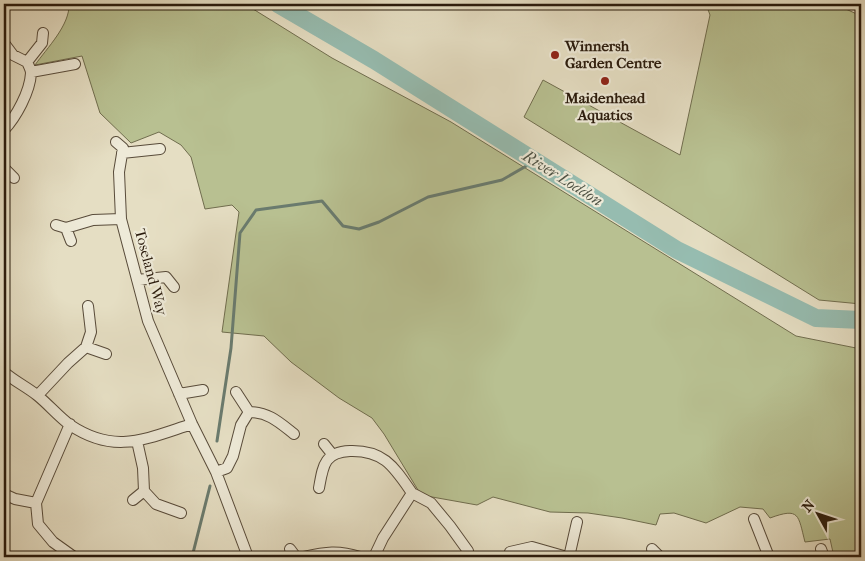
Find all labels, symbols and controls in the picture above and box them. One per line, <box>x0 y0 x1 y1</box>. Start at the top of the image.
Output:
place label: Winnersh Garden Centre <box>564 37 662 72</box>
marker: Winnersh Garden Centre <box>549 49 561 61</box>
marker: Maidenhead Aquatics <box>599 75 611 87</box>
place label: Maidenhead Aquatics <box>564 89 646 124</box>
water label: River Loddon <box>519 145 606 210</box>
street label: Toseland Way <box>131 227 171 318</box>
north arrow <box>792 488 842 538</box>
text: N <box>798 496 819 515</box>

